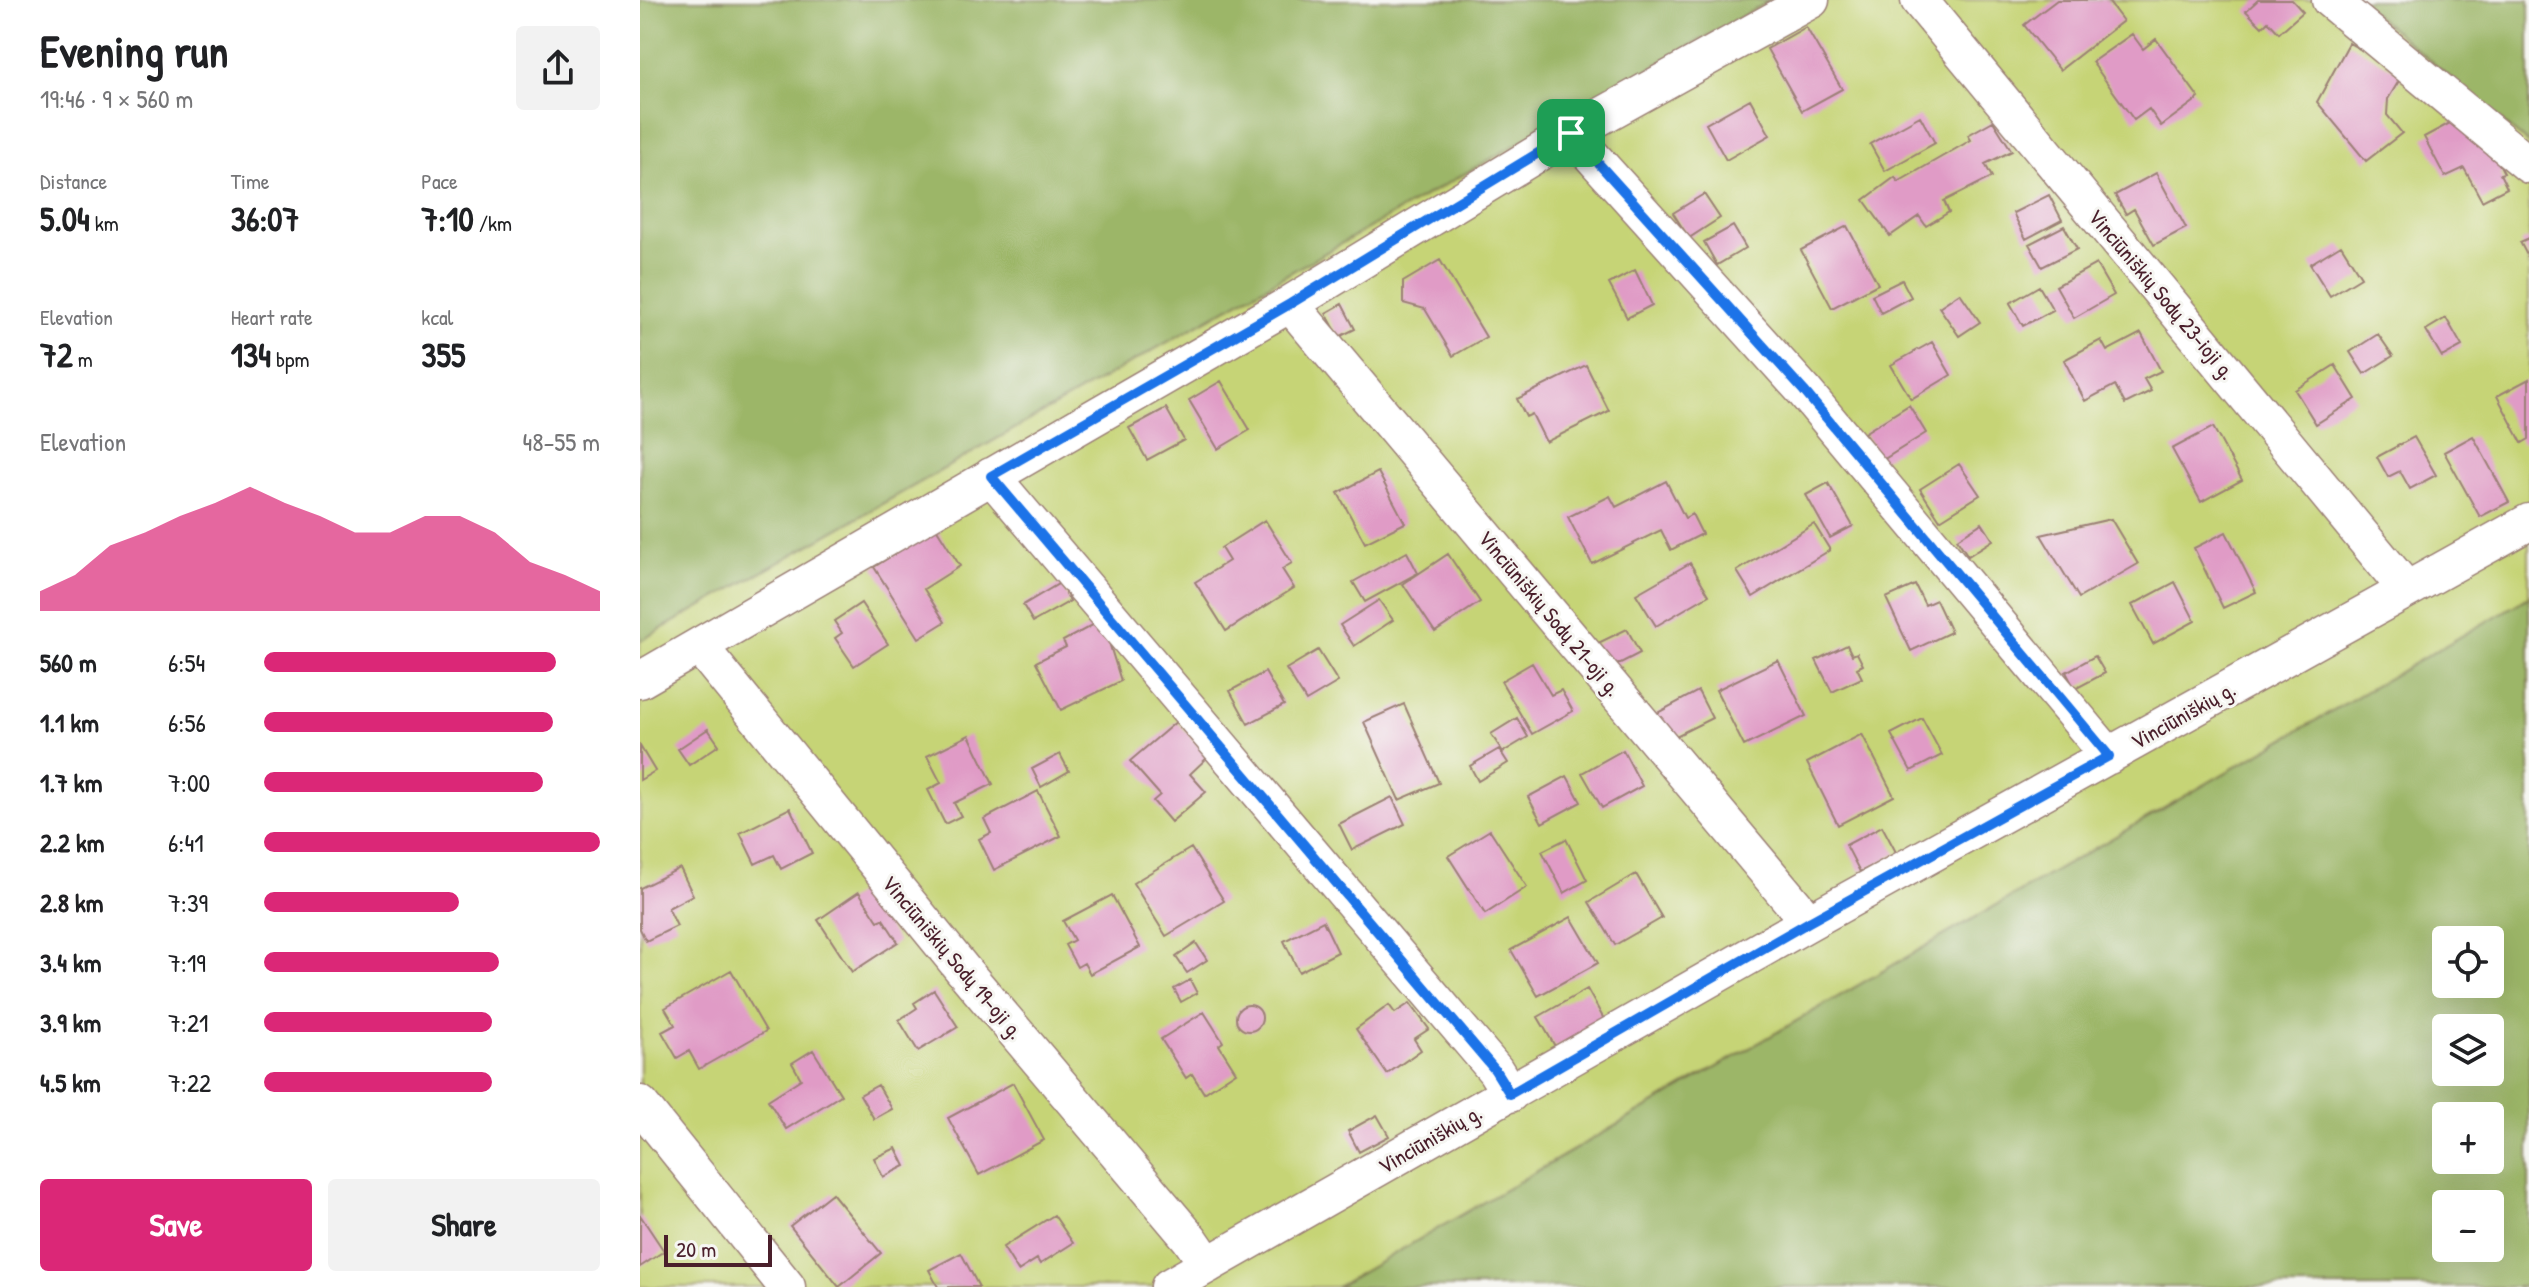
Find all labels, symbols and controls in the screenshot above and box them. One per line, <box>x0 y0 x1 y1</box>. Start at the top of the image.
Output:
text: Evening run <box>40 21 228 81</box>
button: share <box>516 26 600 110</box>
text: 19:46 · 9 × 560 m <box>40 81 193 116</box>
pin <box>1537 99 1605 167</box>
icon: arrive <box>1549 111 1593 155</box>
text: Distance <box>40 166 107 196</box>
text: Time <box>231 166 270 196</box>
text: Pace <box>421 166 458 196</box>
text: 5.04 <box>40 196 90 242</box>
text: 36:07 <box>231 196 299 242</box>
text: 7:10 <box>421 196 474 242</box>
street label: Vinciūniškių Sodų 23-ioji g. <box>2082 202 2242 386</box>
text: km <box>90 208 119 238</box>
text: /km <box>474 208 512 238</box>
text: Elevation <box>40 302 113 332</box>
text: Heart rate <box>231 302 313 332</box>
text: kcal <box>421 302 453 332</box>
text: 72 <box>40 332 73 378</box>
text: 134 <box>231 332 271 378</box>
text: 355 <box>421 332 465 378</box>
text: m <box>73 344 93 374</box>
text: bpm <box>271 344 310 374</box>
text: Elevation <box>40 424 126 459</box>
text: 48–55 m <box>522 424 600 459</box>
street label: Vinciūniškių Sodų 21-oji g. <box>1472 524 1628 702</box>
text: 560 m <box>40 645 97 680</box>
text: 6:54 <box>168 645 205 680</box>
street label: Vinciūniškių g. <box>2125 674 2241 756</box>
text: 1.1 km <box>40 705 99 740</box>
text: 6:56 <box>168 705 206 740</box>
text: 1.7 km <box>40 765 102 800</box>
text: 7:00 <box>168 765 210 800</box>
text: 2.2 km <box>40 825 104 860</box>
text: 6:41 <box>168 825 204 860</box>
street label: Vinciūniškių Sodų 19-oji g. <box>875 869 1031 1045</box>
text: 2.8 km <box>40 885 103 920</box>
text: 7:39 <box>168 885 208 920</box>
map controls <box>2432 926 2504 1262</box>
button: locate <box>2432 926 2504 998</box>
text: 3.4 km <box>40 945 101 980</box>
text: 7:19 <box>168 945 206 980</box>
text: 3.9 km <box>40 1005 101 1040</box>
text: 7:21 <box>168 1005 209 1040</box>
button: layers <box>2432 1014 2504 1086</box>
text: 4.5 km <box>40 1065 101 1100</box>
text: 7:22 <box>168 1065 211 1100</box>
street label: Vinciūniškių g. <box>1373 1097 1487 1181</box>
button: + <box>2432 1102 2504 1174</box>
button: Save <box>40 1179 312 1271</box>
button: Share <box>328 1179 600 1271</box>
button: − <box>2432 1190 2504 1262</box>
scale bar <box>664 1231 772 1267</box>
text: 20 m <box>676 1234 716 1264</box>

